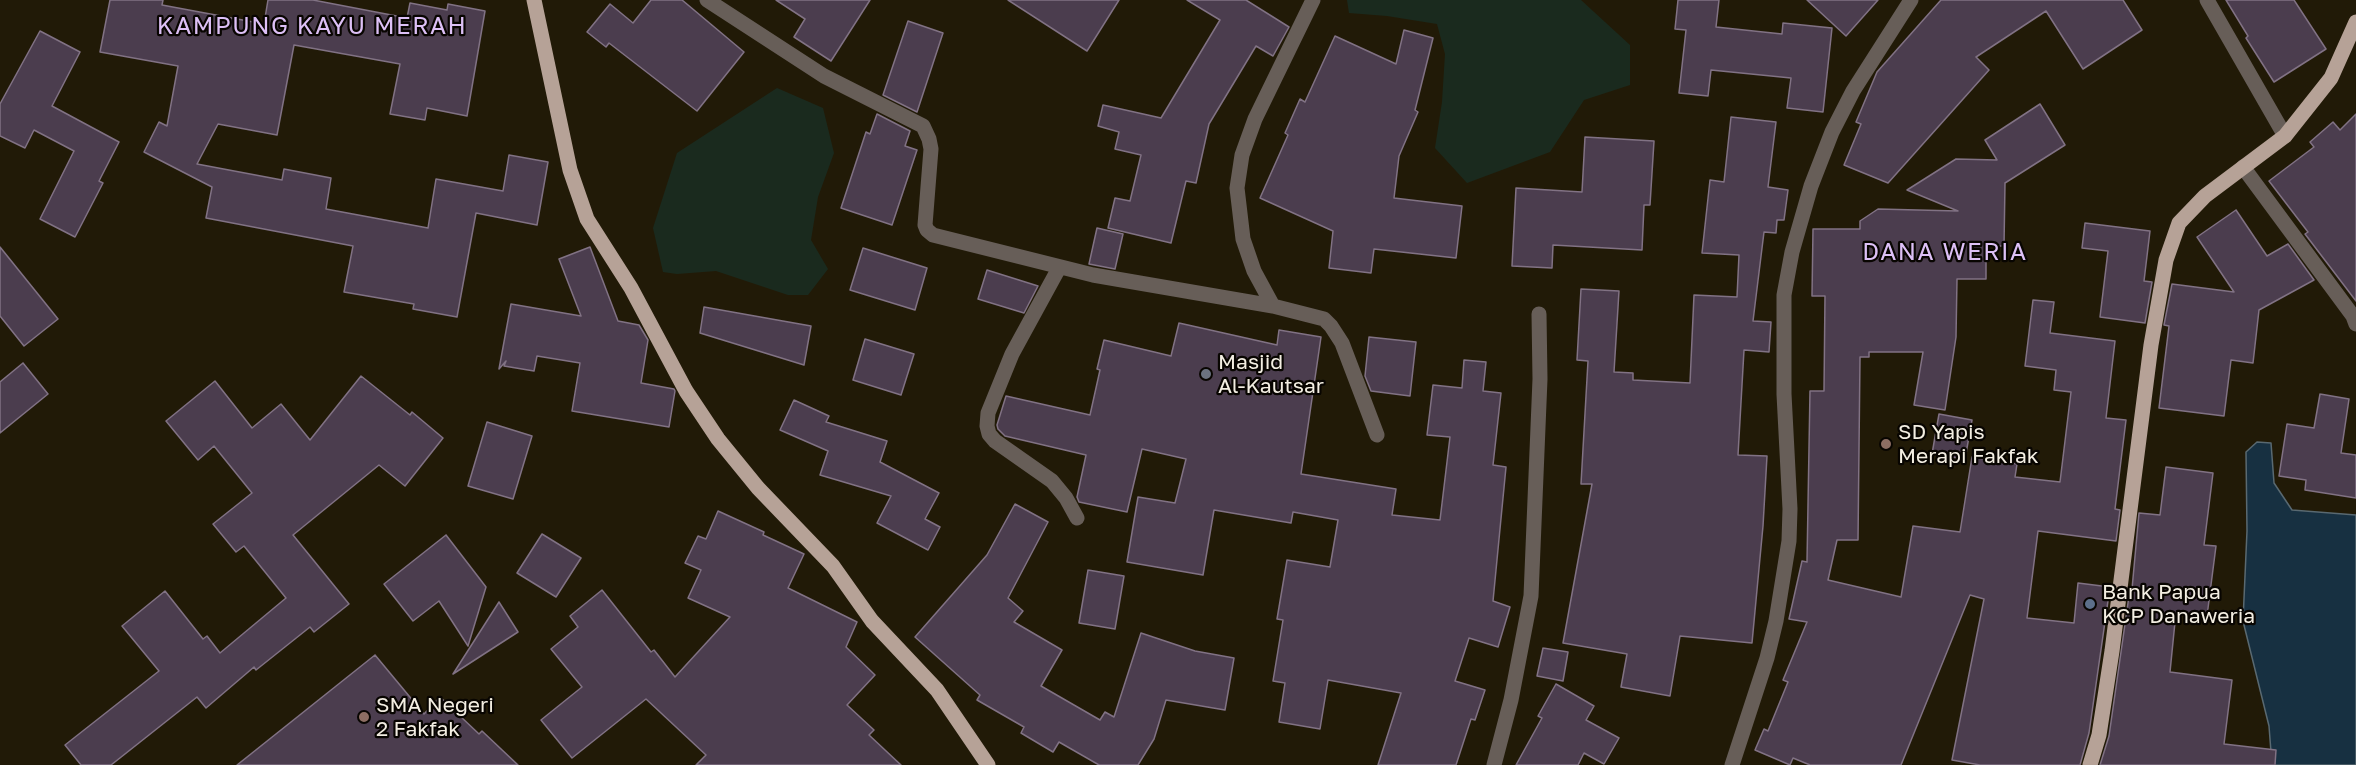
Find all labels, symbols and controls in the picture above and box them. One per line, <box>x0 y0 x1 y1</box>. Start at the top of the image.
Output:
district label: KAMPUNG KAYU MERAH <box>157 12 467 40</box>
district label: DANA WERIA <box>1862 238 2028 266</box>
place label: Masjid Al-Kautsar <box>1218 349 1324 399</box>
marker: Masjid Al-Kautsar <box>1199 367 1213 381</box>
place label: SD Yapis Merapi Fakfak <box>1898 419 2039 469</box>
marker: SD Yapis Merapi Fakfak <box>1879 437 1893 451</box>
place label: Bank Papua KCP Danaweria <box>2102 579 2255 629</box>
marker: Bank Papua KCP Danaweria <box>2083 597 2097 611</box>
place label: SMA Negeri 2 Fakfak <box>376 692 494 742</box>
marker: SMA Negeri 2 Fakfak <box>357 710 371 724</box>

